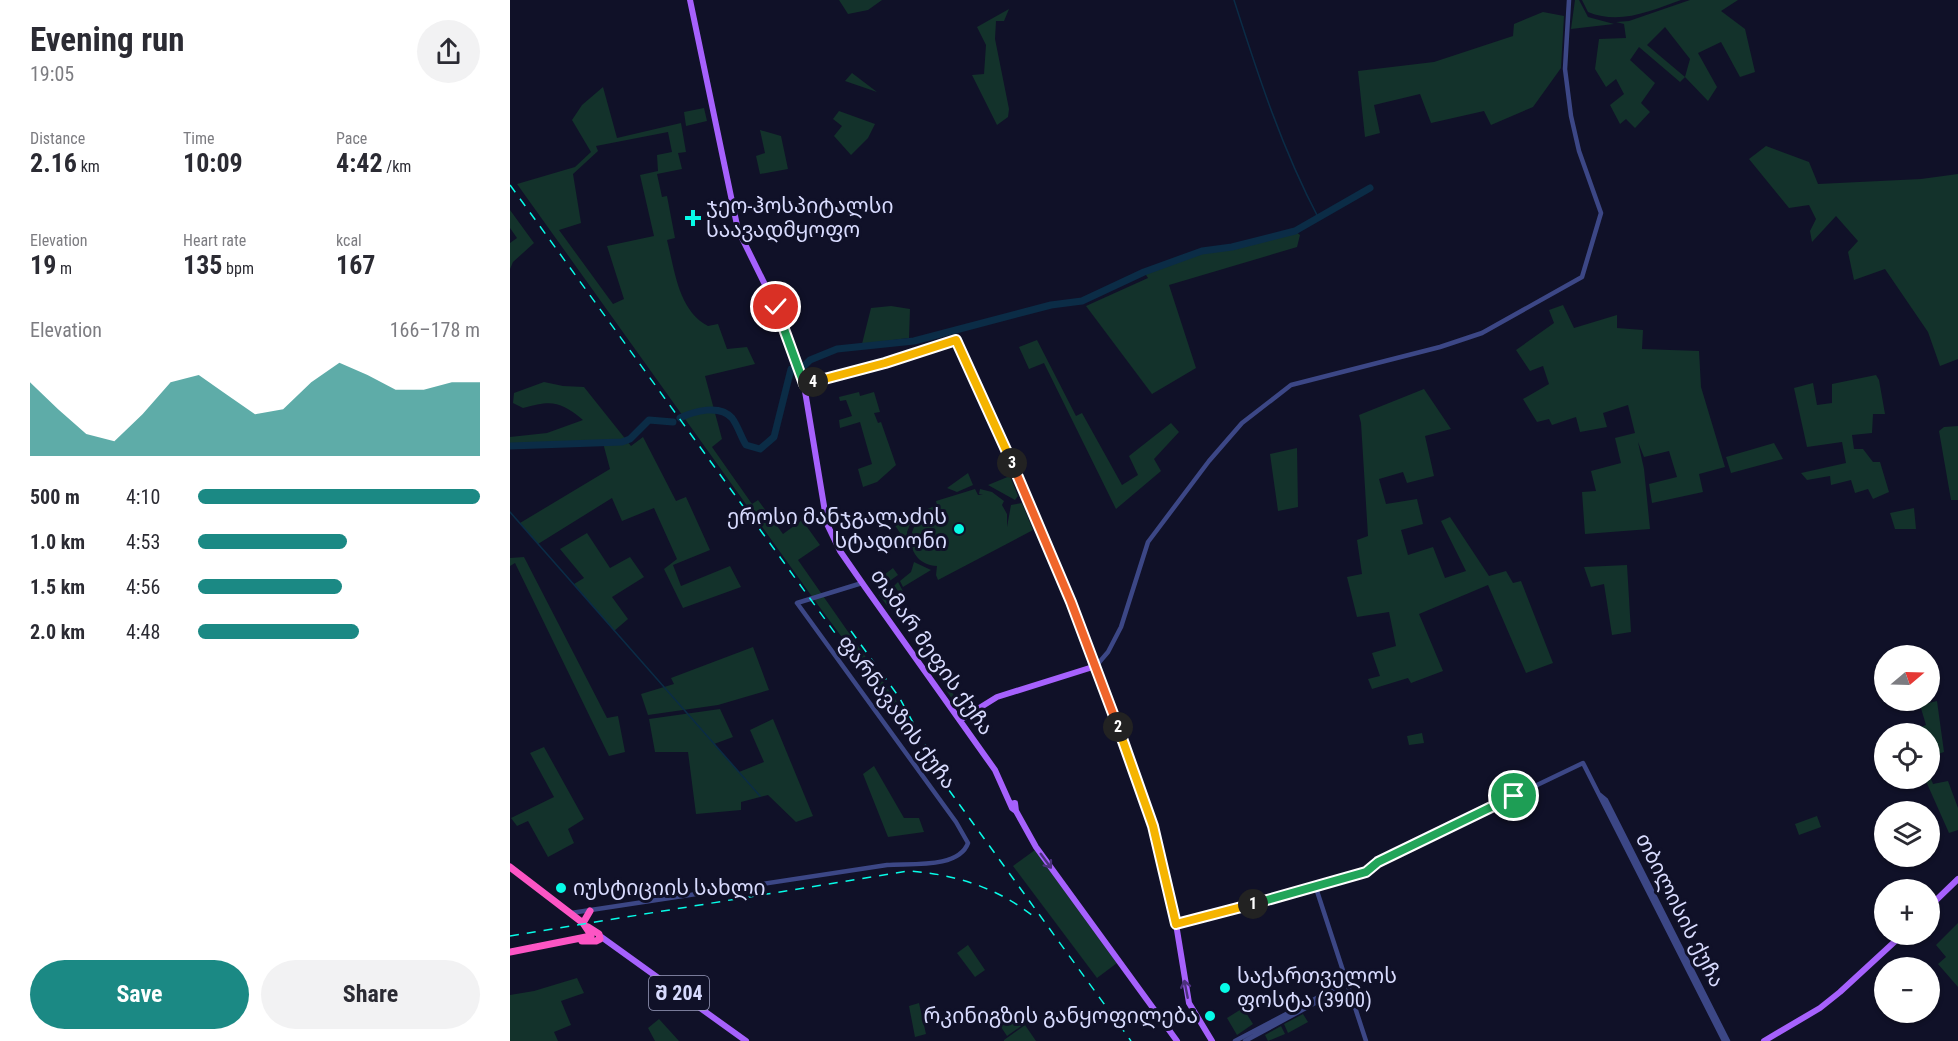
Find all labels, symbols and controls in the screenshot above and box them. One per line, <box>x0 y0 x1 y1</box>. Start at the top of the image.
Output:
text: Evening run <box>30 20 185 59</box>
button: share <box>417 20 480 83</box>
text: 19:05 <box>30 62 74 86</box>
text: Distance <box>30 129 85 148</box>
text: Time <box>183 129 215 148</box>
text: Pace <box>336 129 367 148</box>
text: 2.16 <box>30 148 77 178</box>
text: 10:09 <box>183 148 243 178</box>
text: 4:42 <box>336 148 383 178</box>
text: km <box>77 157 100 176</box>
text: /km <box>383 157 411 176</box>
place label: ჯეო-ჰოსპიტალსი საავადმყოფო <box>706 194 894 243</box>
marker: ჯეო-ჰოსპიტალსი საავადმყოფო <box>684 209 702 227</box>
text: Elevation <box>30 231 88 250</box>
text: Heart rate <box>183 231 246 250</box>
text: kcal <box>336 231 362 250</box>
text: 19 <box>30 250 56 280</box>
text: 135 <box>183 250 222 280</box>
text: 167 <box>336 250 375 280</box>
text: m <box>56 259 72 278</box>
text: bpm <box>222 259 254 278</box>
pin <box>750 281 801 332</box>
icon: check <box>759 290 792 323</box>
text: Elevation <box>30 318 102 342</box>
text: 166–178 m <box>390 318 480 342</box>
pin: 4 <box>798 367 828 397</box>
text: 4 <box>809 372 817 391</box>
pin: 3 <box>997 448 1027 478</box>
text: 3 <box>1008 453 1016 472</box>
text: 500 m <box>30 485 80 509</box>
text: 4:10 <box>126 485 160 509</box>
place label: ეროსი მანჯგალაძის სტადიონი <box>727 505 947 554</box>
marker: ეროსი მანჯგალაძის სტადიონი <box>952 522 966 536</box>
text: 1.0 km <box>30 530 85 554</box>
text: 4:53 <box>126 530 160 554</box>
street label: თამარ მეფის ქუჩა <box>866 564 998 740</box>
text: 1.5 km <box>30 575 85 599</box>
text: 4:56 <box>126 575 160 599</box>
text: 2.0 km <box>30 620 85 644</box>
text: 4:48 <box>126 620 160 644</box>
street label: ფარნავაზის ქუჩა <box>833 630 961 794</box>
north arrow <box>1874 645 1940 711</box>
map controls <box>1874 645 1940 1023</box>
pin: 2 <box>1103 712 1133 742</box>
text: 2 <box>1114 717 1122 736</box>
button: locate <box>1874 723 1940 789</box>
pin <box>1488 770 1539 821</box>
icon: arrive <box>1497 779 1530 812</box>
button: layers <box>1874 801 1940 867</box>
street label: თბილისის ქუჩა <box>1630 829 1729 991</box>
one-way arrow <box>1040 852 1052 868</box>
place label: იუსტიციის სახლი <box>573 876 766 901</box>
button: + <box>1874 879 1940 945</box>
marker: იუსტიციის სახლი <box>554 881 568 895</box>
pin: 1 <box>1238 889 1268 919</box>
text: 1 <box>1249 894 1257 913</box>
button: − <box>1874 957 1940 1023</box>
button: Save <box>30 960 249 1029</box>
button: Share <box>261 960 480 1029</box>
place label: საქართველოს ფოსტა (3900) <box>1237 964 1397 1012</box>
road number: შ 204 <box>649 976 709 1010</box>
one-way arrow <box>1180 980 1191 999</box>
marker: საქართველოს ფოსტა (3900) <box>1218 981 1232 995</box>
place label: რკინიგზის განყოფილება <box>924 1004 1198 1029</box>
marker: რკინიგზის განყოფილება <box>1203 1009 1217 1023</box>

